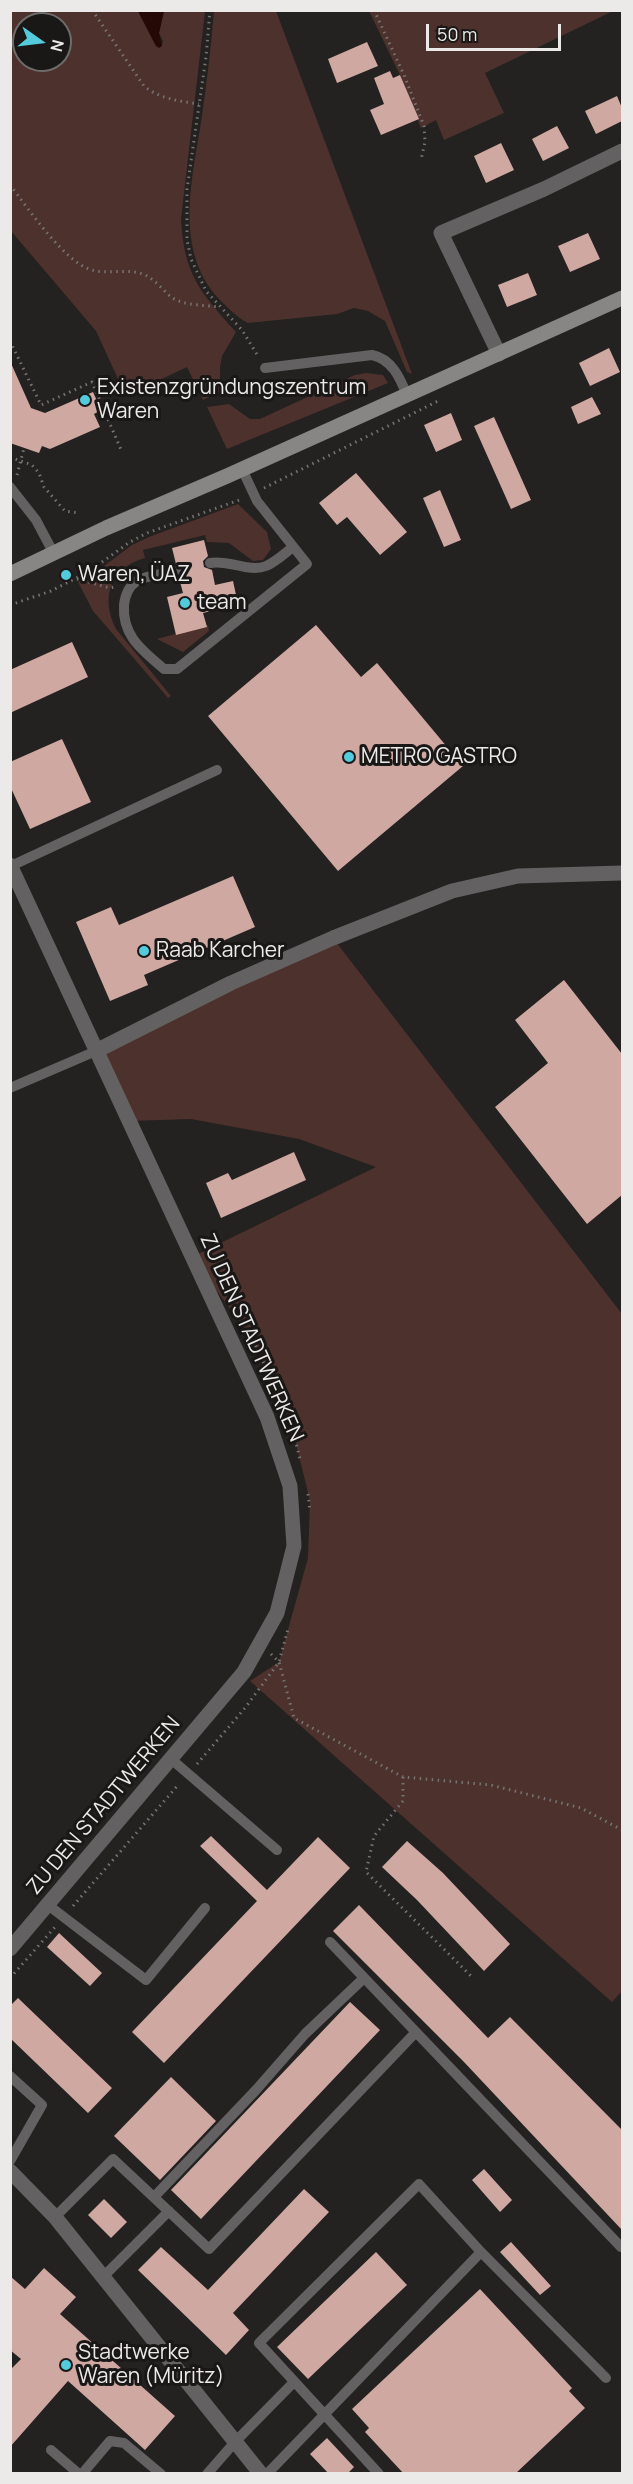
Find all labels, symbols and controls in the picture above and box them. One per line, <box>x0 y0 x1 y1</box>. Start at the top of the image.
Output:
north arrow <box>12 12 72 72</box>
scale bar <box>429 12 564 50</box>
text: 50 m <box>437 22 477 46</box>
text: N <box>45 38 70 54</box>
place label: Existenzgründungszentrum Waren <box>97 375 366 425</box>
marker: Existenzgründungszentrum Waren <box>78 393 92 407</box>
place label: Waren, ÜAZ <box>78 562 190 588</box>
marker: Waren, ÜAZ <box>59 568 73 582</box>
place label: team <box>197 590 247 616</box>
marker: team <box>178 596 192 610</box>
place label: METRO GASTRO <box>361 744 517 770</box>
marker: METRO GASTRO <box>342 750 356 764</box>
place label: Raab Karcher <box>156 938 285 964</box>
marker: Raab Karcher <box>137 944 151 958</box>
street label: ZU DEN STADTWERKEN <box>194 1230 308 1446</box>
street label: ZU DEN STADTWERKEN <box>22 1712 186 1900</box>
place label: Stadtwerke Waren (Müritz) <box>78 2340 224 2390</box>
marker: Stadtwerke Waren (Müritz) <box>59 2358 73 2372</box>

